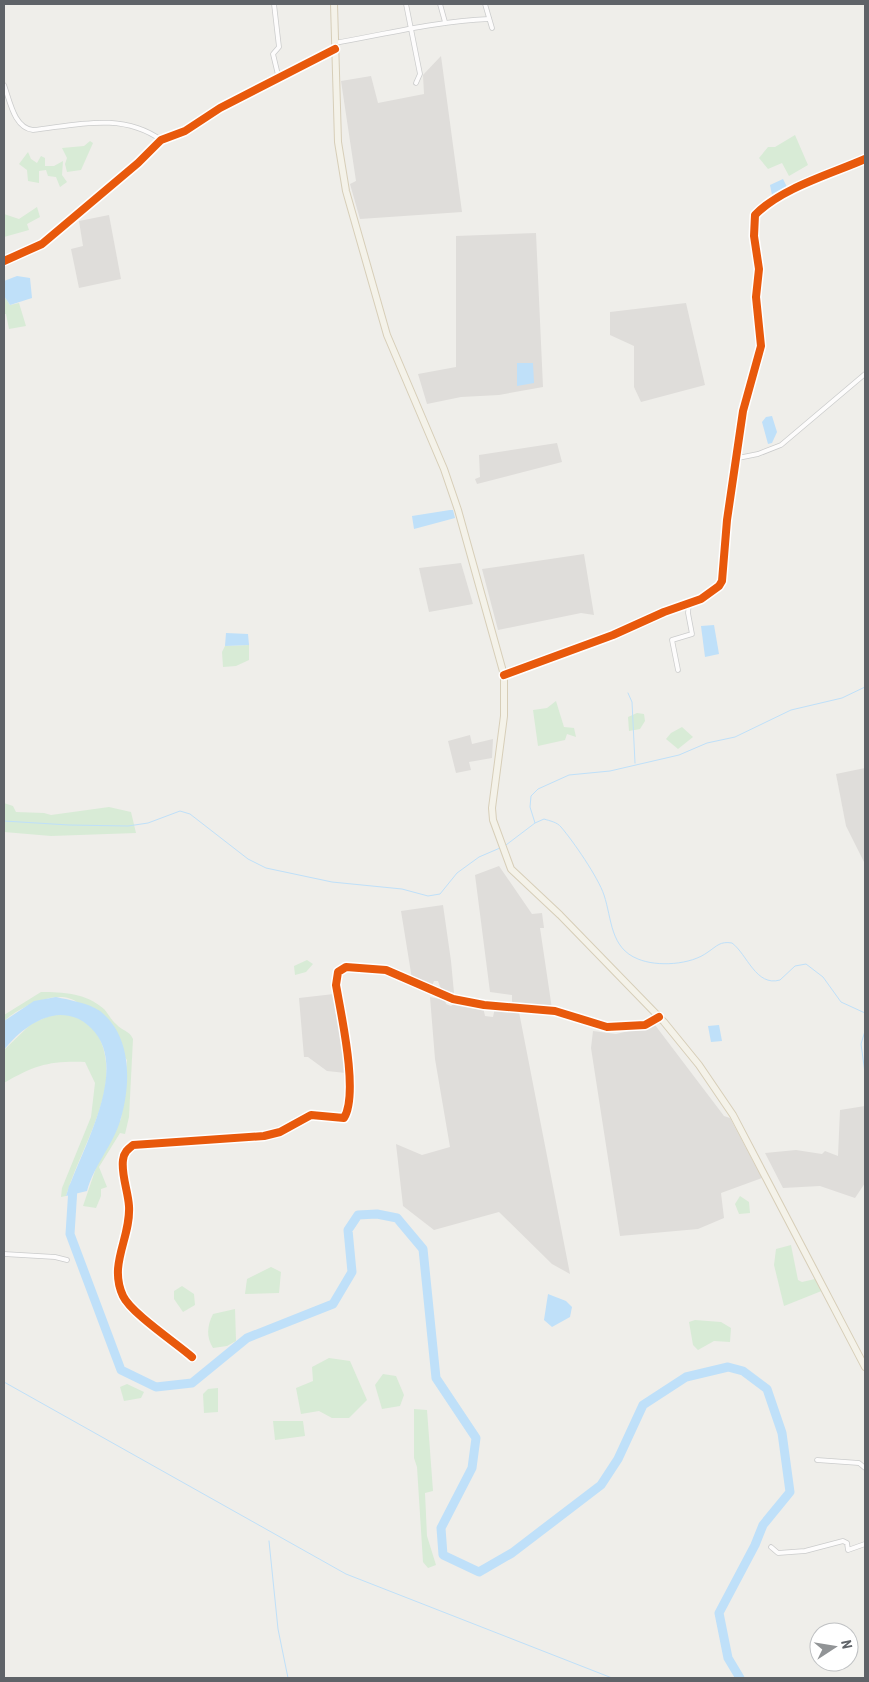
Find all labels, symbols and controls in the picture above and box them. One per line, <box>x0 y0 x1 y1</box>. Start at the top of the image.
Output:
north arrow <box>809 1622 859 1672</box>
text: N <box>838 1638 855 1650</box>

